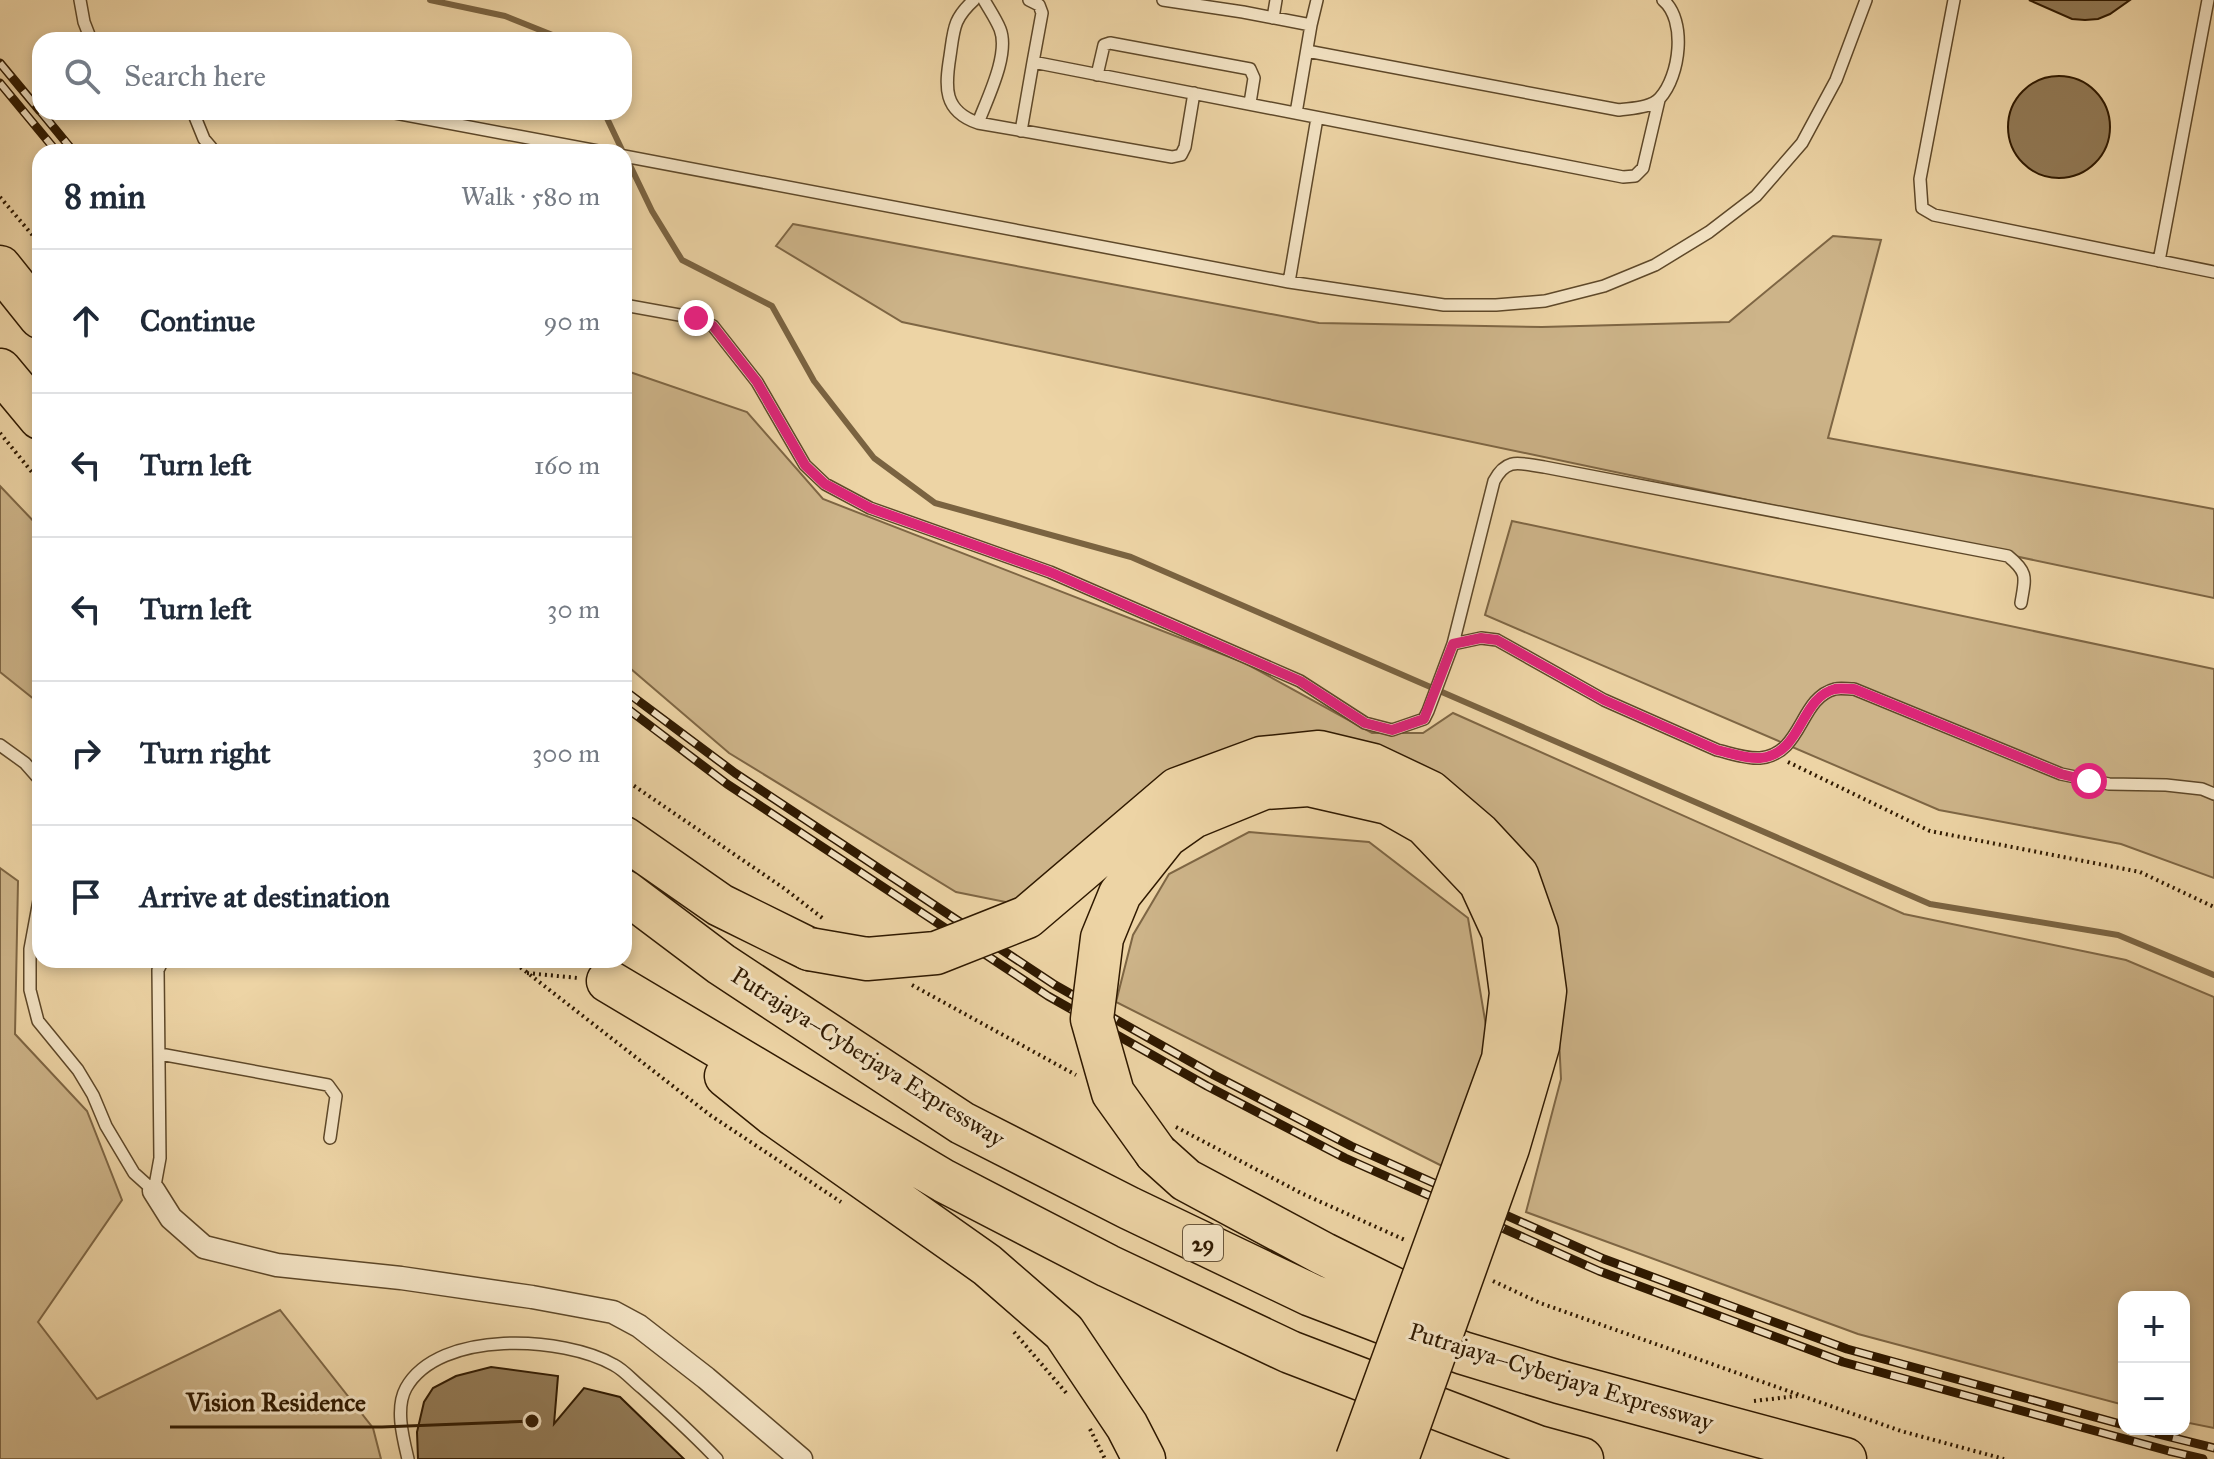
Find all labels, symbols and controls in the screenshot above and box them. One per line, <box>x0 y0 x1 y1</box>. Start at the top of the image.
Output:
search box <box>32 32 632 120</box>
icon: search <box>60 54 104 98</box>
text: Search here <box>124 58 266 94</box>
text: 8 min <box>64 176 146 217</box>
text: Walk · 580 m <box>461 180 600 212</box>
icon: ahead <box>64 299 108 343</box>
route end <box>678 300 714 336</box>
text: Continue <box>140 303 255 339</box>
text: 90 m <box>543 305 600 337</box>
icon: left <box>64 443 108 487</box>
text: Turn left <box>140 447 251 483</box>
text: 160 m <box>534 449 600 481</box>
icon: left <box>64 587 108 631</box>
text: Turn left <box>140 591 251 627</box>
text: 30 m <box>547 593 600 625</box>
icon: right <box>64 731 108 775</box>
text: Turn right <box>140 735 271 771</box>
text: 300 m <box>532 737 600 769</box>
route start <box>2071 763 2107 799</box>
icon: arrive <box>64 875 108 919</box>
text: Arrive at destination <box>140 879 390 915</box>
street label: Putrajaya–Cyberjaya Expressway <box>726 960 1011 1154</box>
road number: 29 <box>1183 1225 1223 1261</box>
map controls <box>2118 1291 2190 1435</box>
button: + <box>2118 1291 2190 1363</box>
street label: Putrajaya–Cyberjaya Expressway <box>1405 1316 1718 1438</box>
button: − <box>2118 1363 2190 1435</box>
callout: Vision Residence <box>170 1377 382 1427</box>
text: Vision Residence <box>185 1386 366 1418</box>

